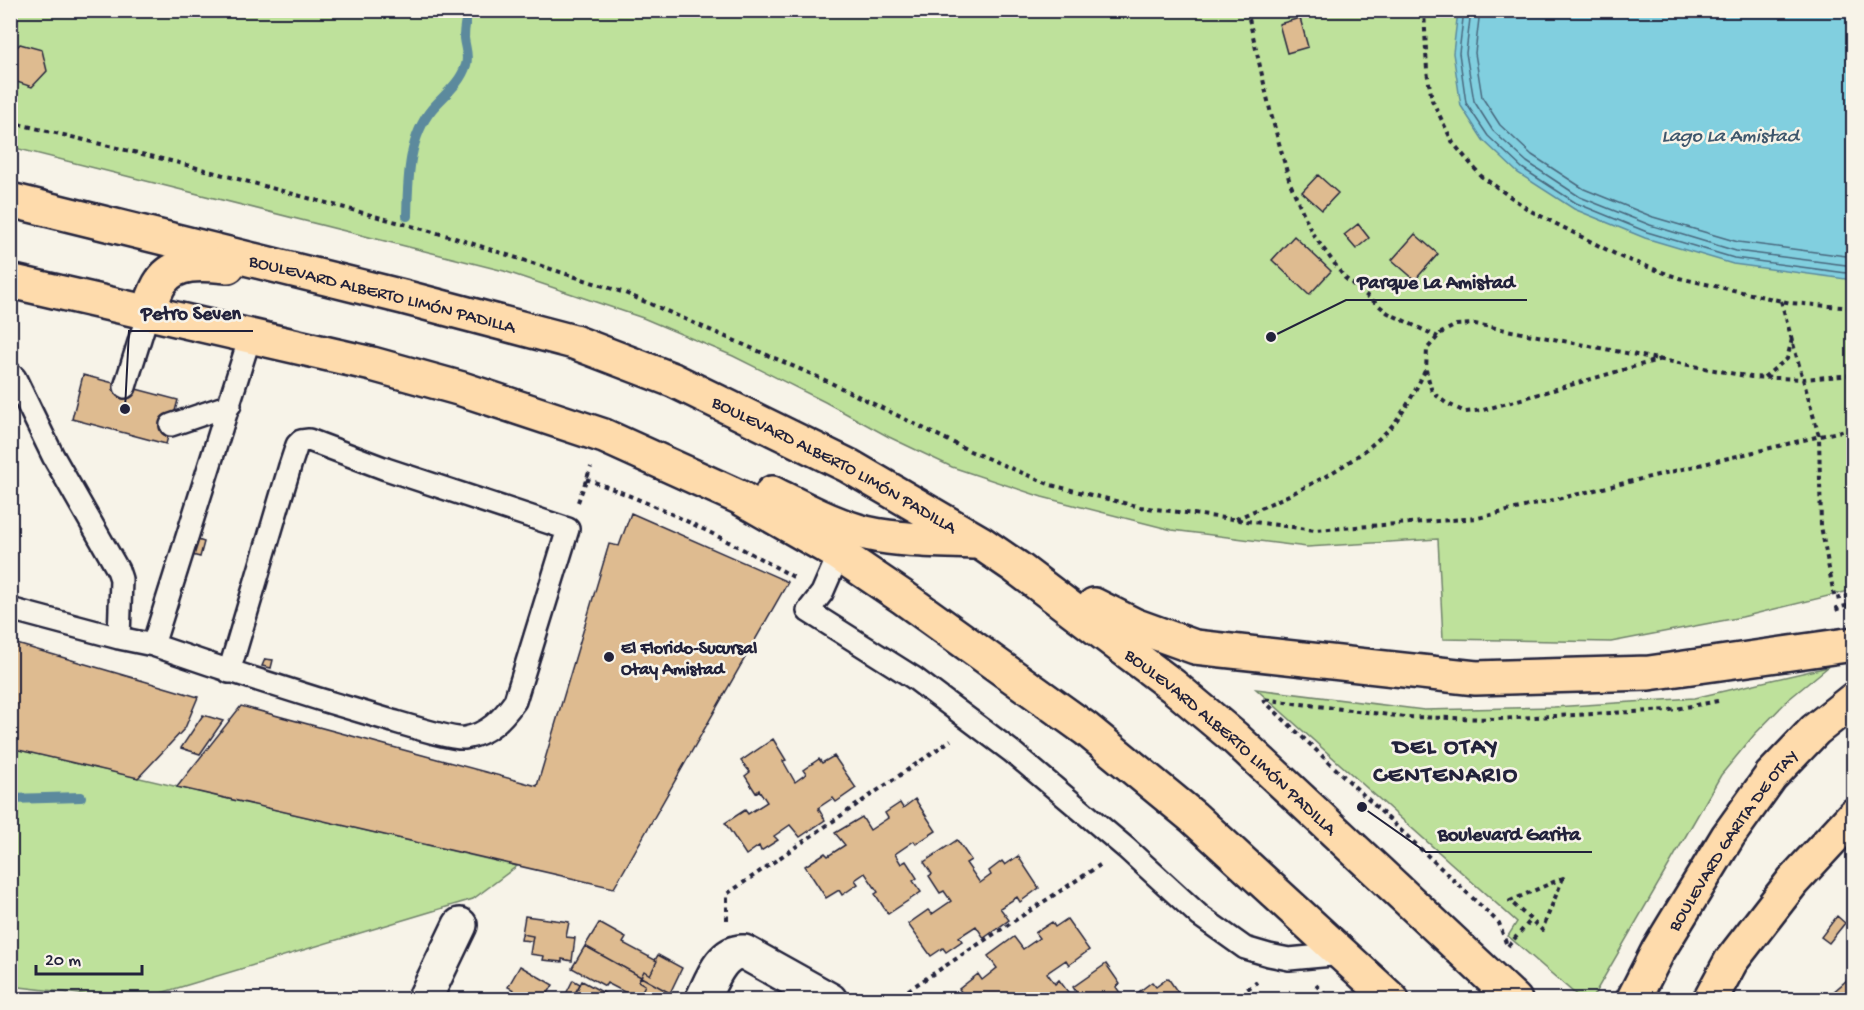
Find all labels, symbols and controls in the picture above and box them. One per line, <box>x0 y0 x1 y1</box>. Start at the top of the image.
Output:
water label: Lago La Amistad <box>1662 126 1801 149</box>
street label: BOULEVARD ALBERTO LIMÓN PADILLA <box>246 251 519 340</box>
callout: Parque La Amistad <box>1346 262 1527 300</box>
text: Parque La Amistad <box>1356 273 1517 296</box>
callout: Petro Seven <box>129 293 253 331</box>
text: Petro Seven <box>140 304 241 327</box>
street label: BOULEVARD ALBERTO LIMÓN PADILLA <box>707 392 961 540</box>
place label: El Florido-Sucursal Otay Amistad <box>621 639 757 681</box>
street label: BOULEVARD ALBERTO LIMÓN PADILLA <box>1119 645 1341 842</box>
marker: El Florido-Sucursal Otay Amistad <box>602 650 616 664</box>
district label: DEL OTAY CENTENARIO <box>1373 734 1519 791</box>
street label: BOULEVARD GARITA DE OTAY <box>1664 746 1804 936</box>
callout: Boulevard Garita <box>1426 814 1592 852</box>
text: Boulevard Garita <box>1437 825 1581 848</box>
scale bar <box>36 938 142 976</box>
text: 20 m <box>45 951 81 972</box>

